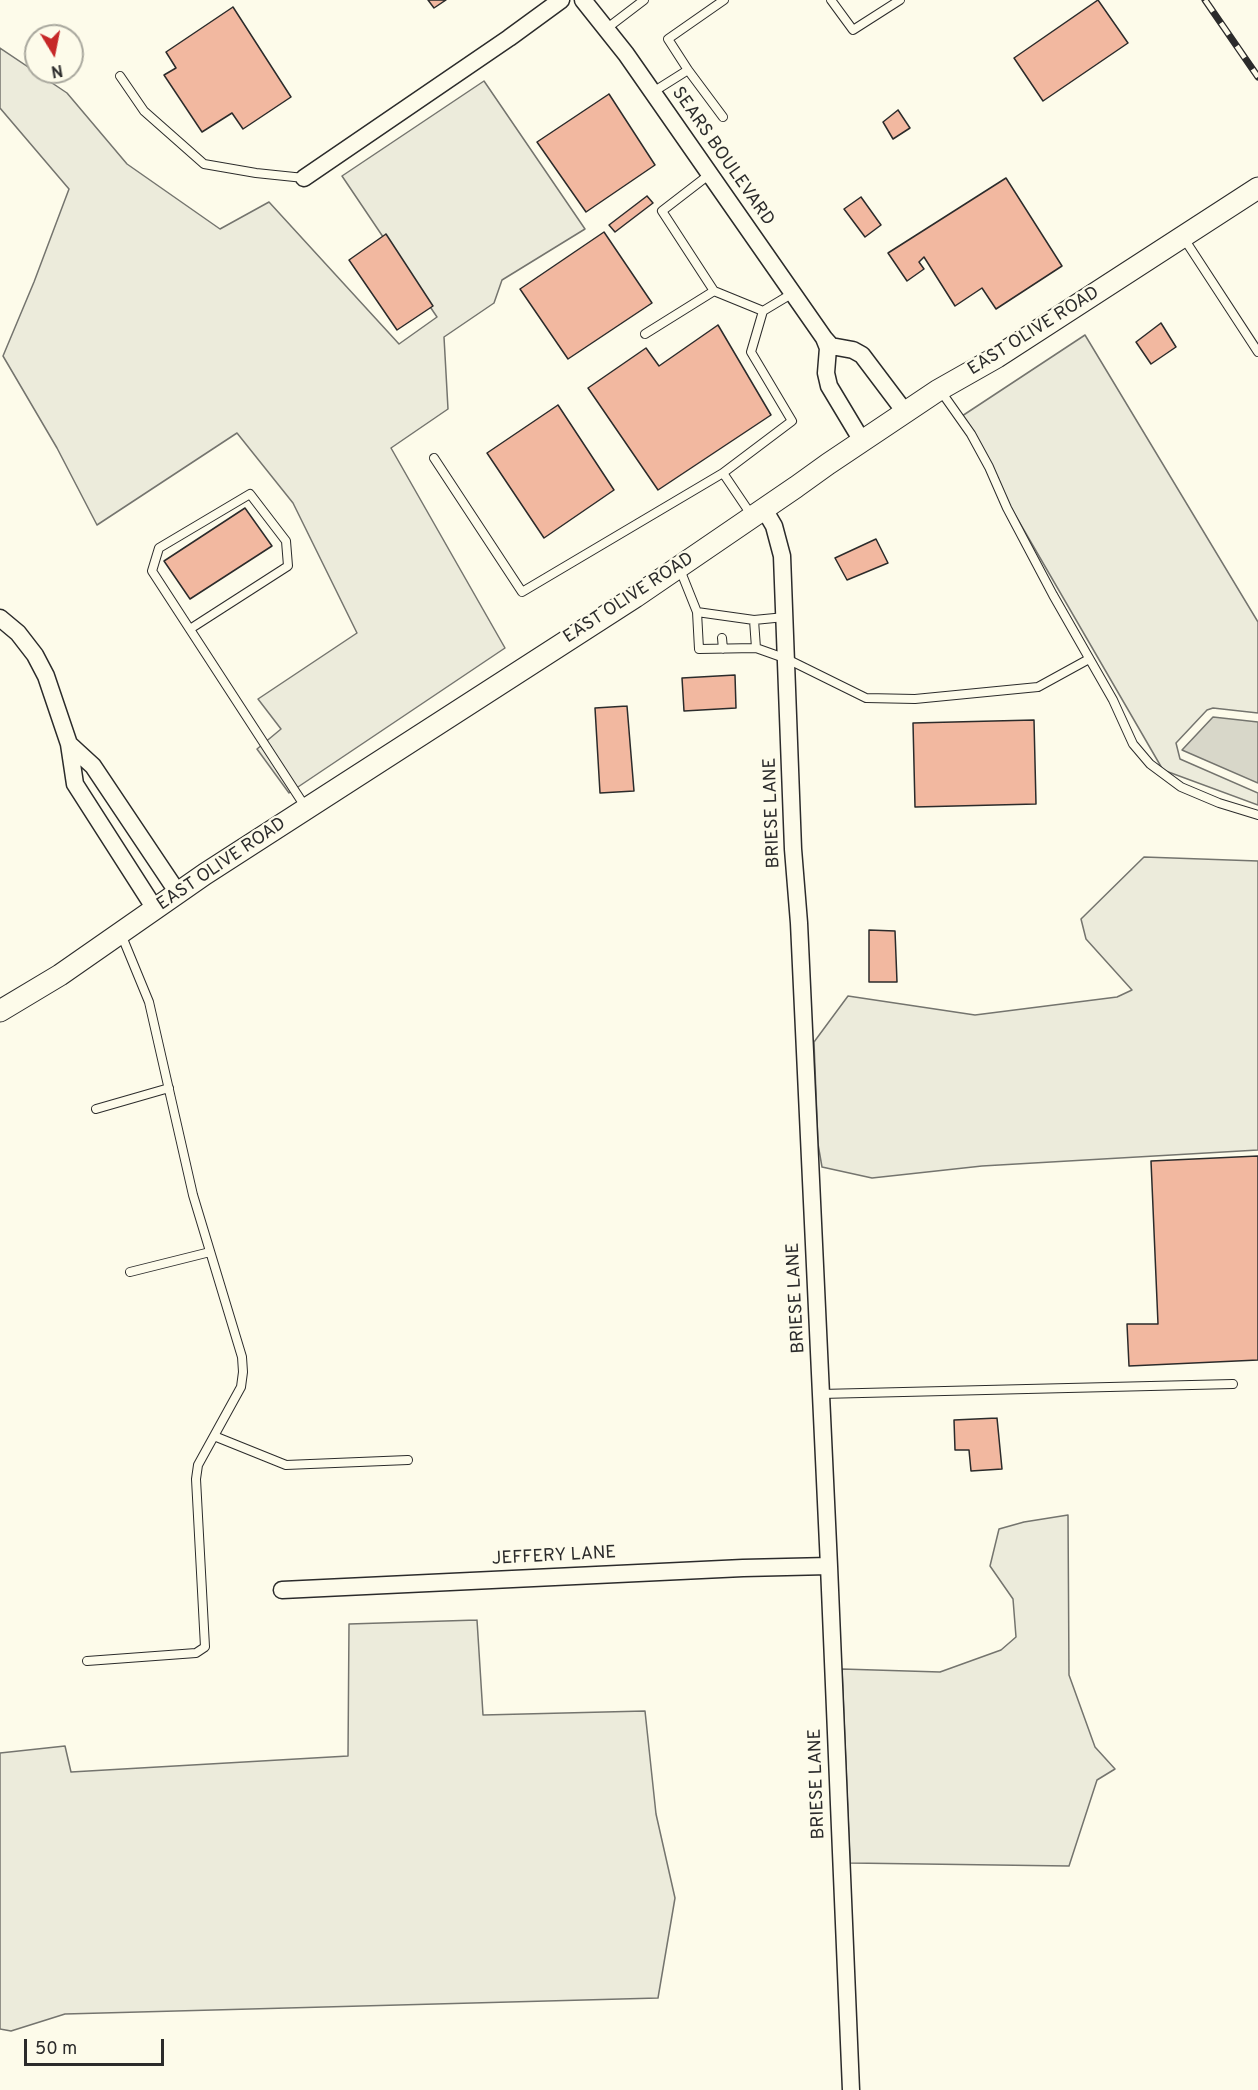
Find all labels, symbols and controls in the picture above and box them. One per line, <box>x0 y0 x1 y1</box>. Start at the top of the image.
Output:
north arrow <box>24 24 84 84</box>
text: N <box>49 59 64 81</box>
street label: SEARS BOULEVARD <box>666 84 778 230</box>
street label: EAST OLIVE ROAD <box>964 283 1104 381</box>
street label: EAST OLIVE ROAD <box>560 549 698 649</box>
street label: BRIESE LANE <box>760 757 786 869</box>
street label: EAST OLIVE ROAD <box>153 814 291 916</box>
street label: BRIESE LANE <box>783 1242 811 1354</box>
street label: JEFFERY LANE <box>491 1543 617 1571</box>
street label: BRIESE LANE <box>805 1728 831 1840</box>
scale bar <box>27 2027 166 2065</box>
text: 50 m <box>35 2038 77 2061</box>

